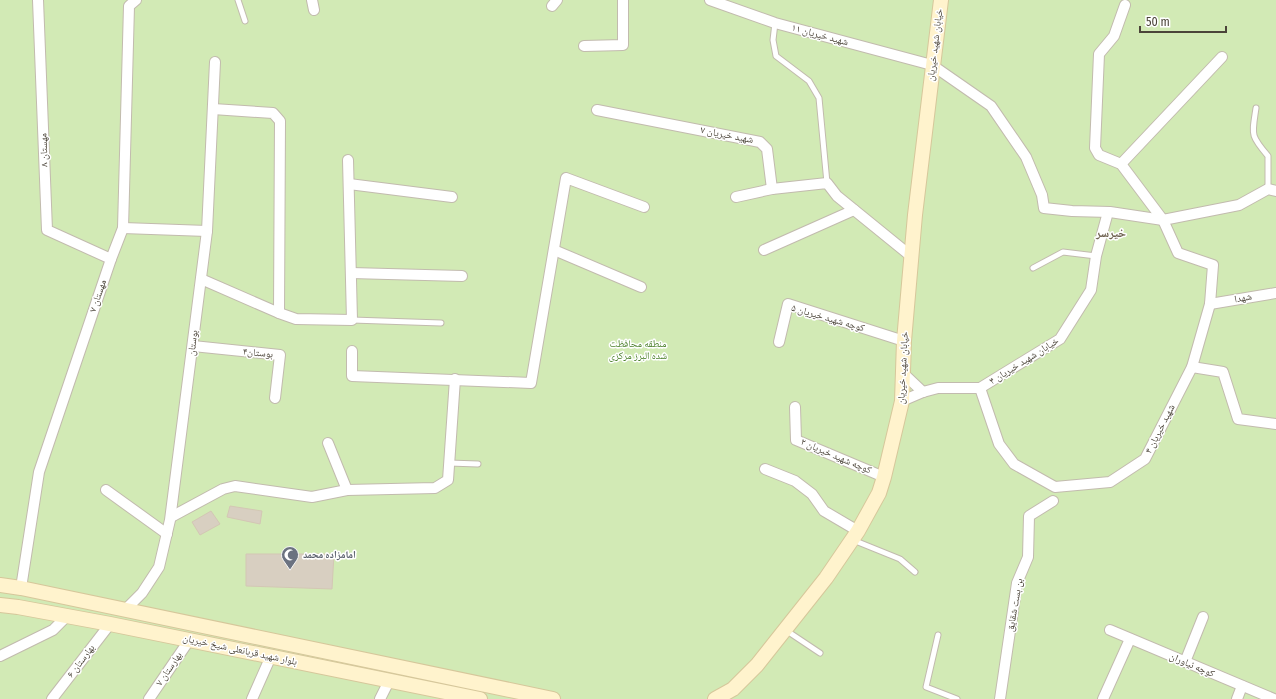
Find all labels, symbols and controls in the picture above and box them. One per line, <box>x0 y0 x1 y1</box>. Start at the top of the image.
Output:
street label: خیابان شهید خیریان <box>925 7 945 82</box>
scale bar <box>1140 8 1226 34</box>
text: 50 m <box>1146 15 1170 29</box>
street label: شهید خیریان ۱۱ <box>790 22 850 48</box>
street label: شهید خیریان ۷ <box>699 124 755 146</box>
street label: مهستان ۸ <box>37 132 51 167</box>
district label: خیرسر <box>1095 226 1126 240</box>
street label: مهستان ۷ <box>87 278 109 314</box>
street label: شهدا <box>1233 290 1253 305</box>
street label: کوچه شهید خیریان ۵ <box>790 302 866 334</box>
street label: بوستان <box>185 329 201 357</box>
street label: خیابان شهید خیریان <box>895 331 911 405</box>
street label: خیابان شهید خیریان ۴ <box>987 334 1062 387</box>
park label: منطقه محافظت شده البرز مرکزی <box>609 338 668 362</box>
street label: بوستان۴ <box>242 345 274 361</box>
street label: شهید خیریان ۴ <box>1142 402 1178 456</box>
street label: کوچه شهید خیریان ۲ <box>799 436 873 476</box>
mosque icon: امامزاده محمد <box>280 545 300 570</box>
place label: امامزاده محمد <box>303 549 356 561</box>
street label: بن بست شقایق <box>1004 577 1026 632</box>
street label: بلوار شهید قربانعلی شیخ خیریان <box>182 632 299 668</box>
street label: بهارستان ۶ <box>65 642 97 680</box>
street label: بهارستان ۷ <box>153 650 185 688</box>
street label: کوچه نیاوران <box>1168 650 1216 680</box>

